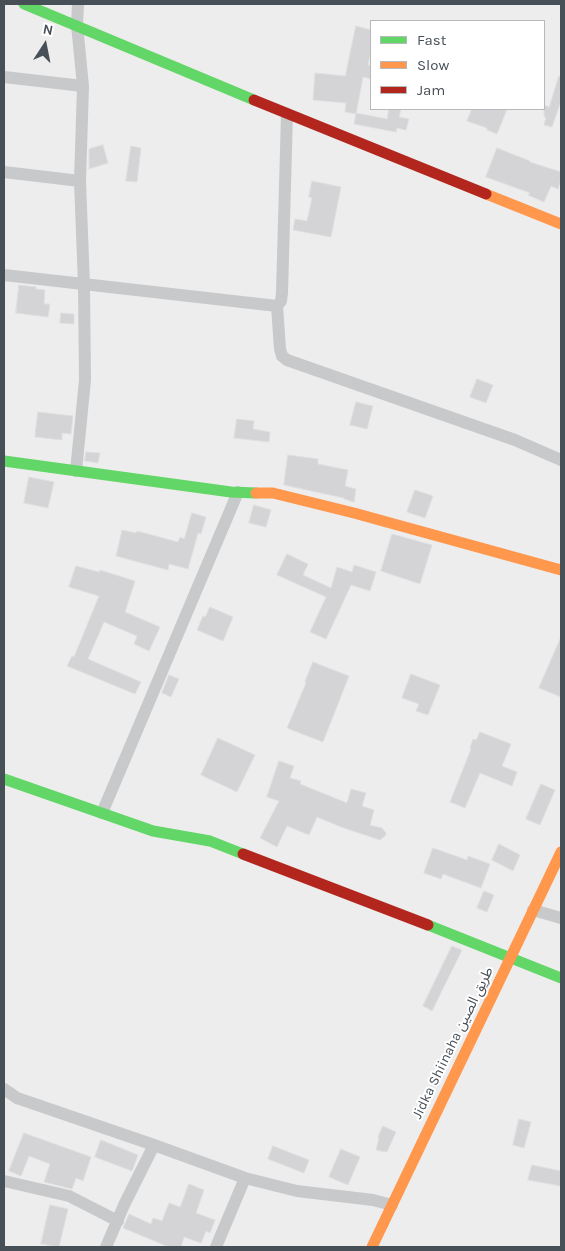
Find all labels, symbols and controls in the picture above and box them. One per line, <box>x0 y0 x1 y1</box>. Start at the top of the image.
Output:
north arrow <box>20 20 70 70</box>
text: N <box>41 20 55 39</box>
legend <box>370 20 545 110</box>
text: Fast <box>417 31 446 49</box>
text: Slow <box>417 56 449 74</box>
text: Jam <box>417 81 445 99</box>
street label: Jidka Shiinaha طريق الصين <box>409 964 497 1122</box>

